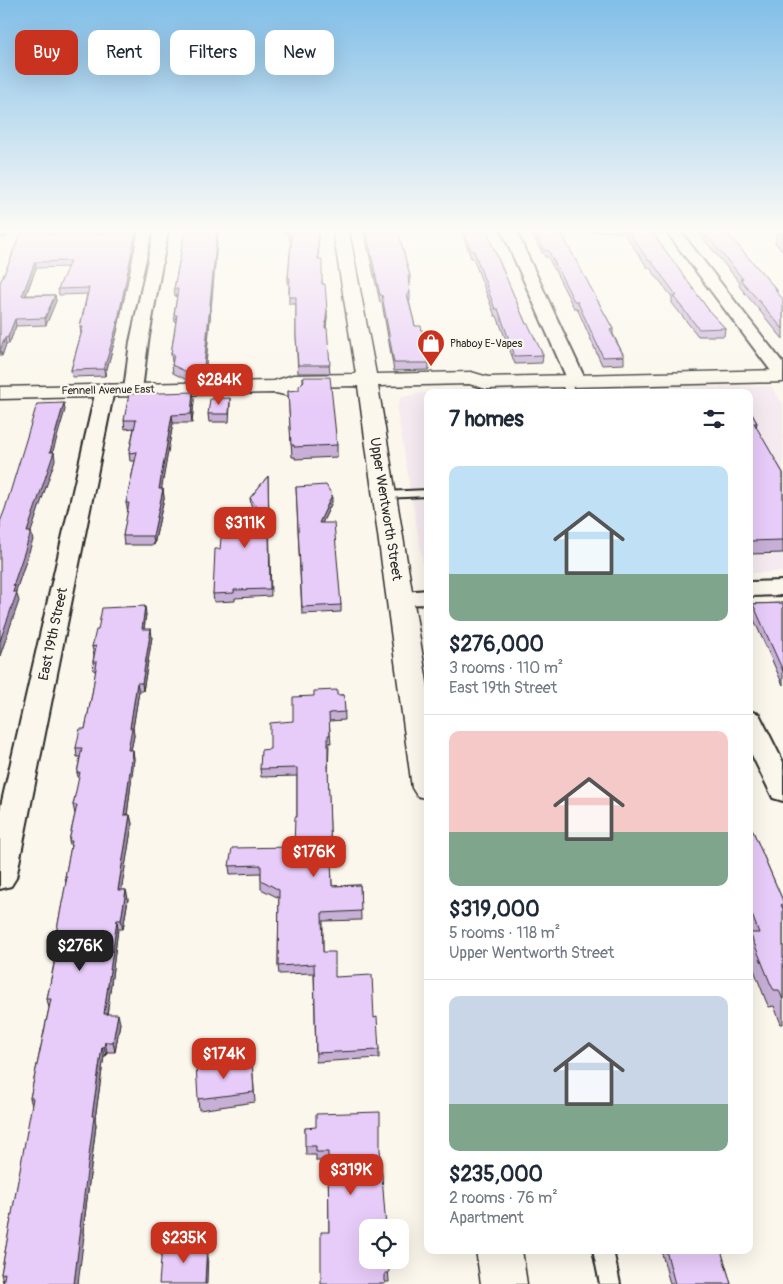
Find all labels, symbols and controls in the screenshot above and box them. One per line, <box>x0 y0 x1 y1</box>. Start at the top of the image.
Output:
chip: Buy <box>15 30 78 75</box>
chip: Rent <box>88 30 160 75</box>
chip: Filters <box>170 30 255 75</box>
chip: New <box>265 30 334 75</box>
shop icon: Phaboy E-Vapes <box>416 328 446 367</box>
place label: Phaboy E-Vapes <box>450 337 522 350</box>
pin: $284K <box>184 364 254 406</box>
text: $284K <box>197 370 241 390</box>
street label: Fennell Avenue East <box>61 383 155 397</box>
icon: filters <box>700 405 728 433</box>
text: 7 homes <box>449 406 524 433</box>
street label: Upper Wentworth Street <box>366 436 406 582</box>
icon: home <box>544 498 634 588</box>
pin: $311K <box>210 506 280 549</box>
text: $311K <box>225 513 265 533</box>
street label: East 19th Street <box>35 586 71 682</box>
text: $276,000 <box>449 631 544 658</box>
text: 3 rooms · 110 m² <box>449 658 563 678</box>
text: East 19th Street <box>449 678 557 698</box>
icon: home <box>544 764 634 854</box>
pin: $176K <box>279 836 349 878</box>
text: $176K <box>293 842 335 862</box>
text: $319,000 <box>449 896 540 923</box>
text: 5 rooms · 118 m² <box>449 923 560 943</box>
pin: $276K <box>45 930 115 972</box>
text: $276K <box>57 936 103 956</box>
text: Upper Wentworth Street <box>449 943 614 963</box>
icon: home <box>544 1029 634 1119</box>
pin: $174K <box>189 1038 259 1080</box>
text: $174K <box>203 1044 245 1064</box>
pin: $319K <box>316 1154 386 1196</box>
text: $319K <box>330 1160 372 1180</box>
text: $235,000 <box>449 1161 543 1188</box>
text: 2 rooms · 76 m² <box>449 1188 558 1208</box>
text: Apartment <box>449 1208 524 1228</box>
map controls <box>359 1219 409 1269</box>
button: locate <box>359 1219 409 1269</box>
pin: $235K <box>149 1222 219 1264</box>
text: $235K <box>162 1228 206 1248</box>

